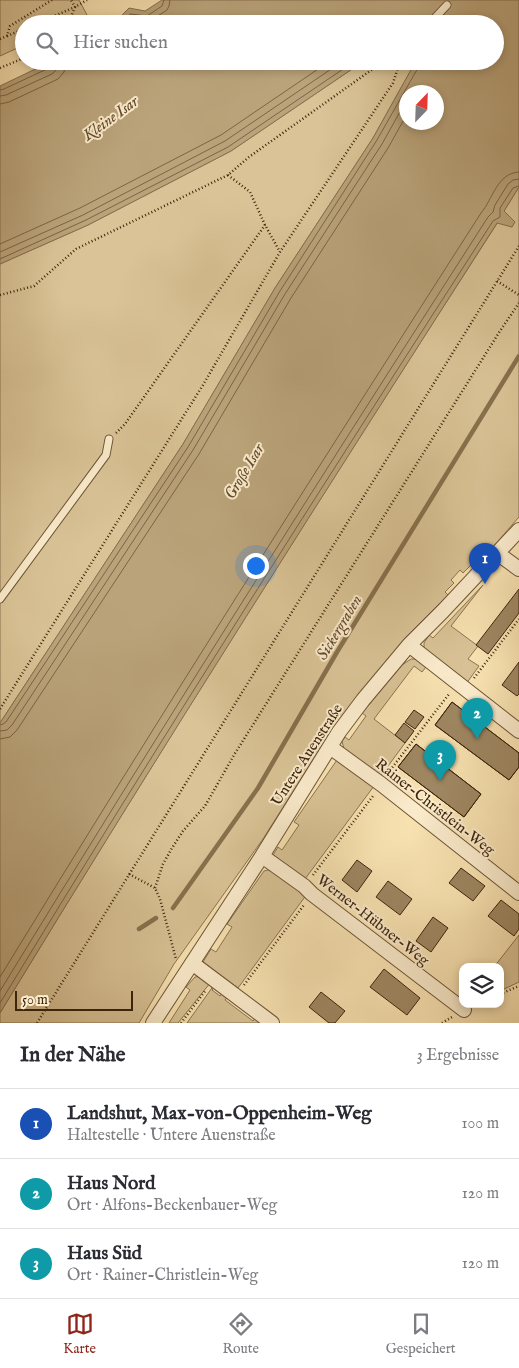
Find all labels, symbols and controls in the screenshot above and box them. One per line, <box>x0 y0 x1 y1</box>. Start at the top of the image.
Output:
search box <box>15 15 504 70</box>
icon: search <box>33 29 61 57</box>
text: Hier suchen <box>73 31 168 55</box>
north arrow <box>399 85 444 130</box>
water label: Kleine Isar <box>78 91 144 146</box>
water label: Große Isar <box>221 439 270 503</box>
pin: 1 <box>469 543 501 584</box>
your location <box>243 553 269 579</box>
water label: Sickergraben <box>313 592 367 664</box>
pin: 2 <box>461 698 493 739</box>
street label: Untere Auenstraße <box>267 700 347 810</box>
pin: 3 <box>424 740 456 781</box>
street label: Rainer-Christlein-Weg <box>372 754 499 860</box>
street label: Werner-Hübner-Weg <box>313 870 434 970</box>
map controls <box>459 963 504 1008</box>
button: layers <box>459 963 504 1008</box>
scale bar <box>15 988 132 1011</box>
text: 50 m <box>22 991 48 1009</box>
text: In der Nähe <box>20 1042 126 1069</box>
text: 3 Ergebnisse <box>417 1046 499 1066</box>
text: Landshut, Max-von-Oppenheim-Weg <box>67 1102 372 1126</box>
text: 1 <box>33 1114 39 1134</box>
text: 100 m <box>462 1114 499 1134</box>
text: Haltestelle · Untere Auenstraße <box>67 1126 276 1146</box>
text: Haus Nord <box>67 1172 155 1196</box>
text: 2 <box>32 1184 40 1204</box>
text: 120 m <box>462 1184 499 1204</box>
text: Ort · Alfons-Beckenbauer-Weg <box>67 1196 277 1216</box>
text: Haus Süd <box>67 1242 142 1266</box>
text: 3 <box>33 1254 39 1274</box>
text: 120 m <box>462 1254 499 1274</box>
text: Ort · Rainer-Christlein-Weg <box>67 1266 258 1286</box>
tab: Karte <box>63 1310 96 1358</box>
tab: Route <box>222 1310 259 1358</box>
tab: Gespeichert <box>386 1310 456 1358</box>

